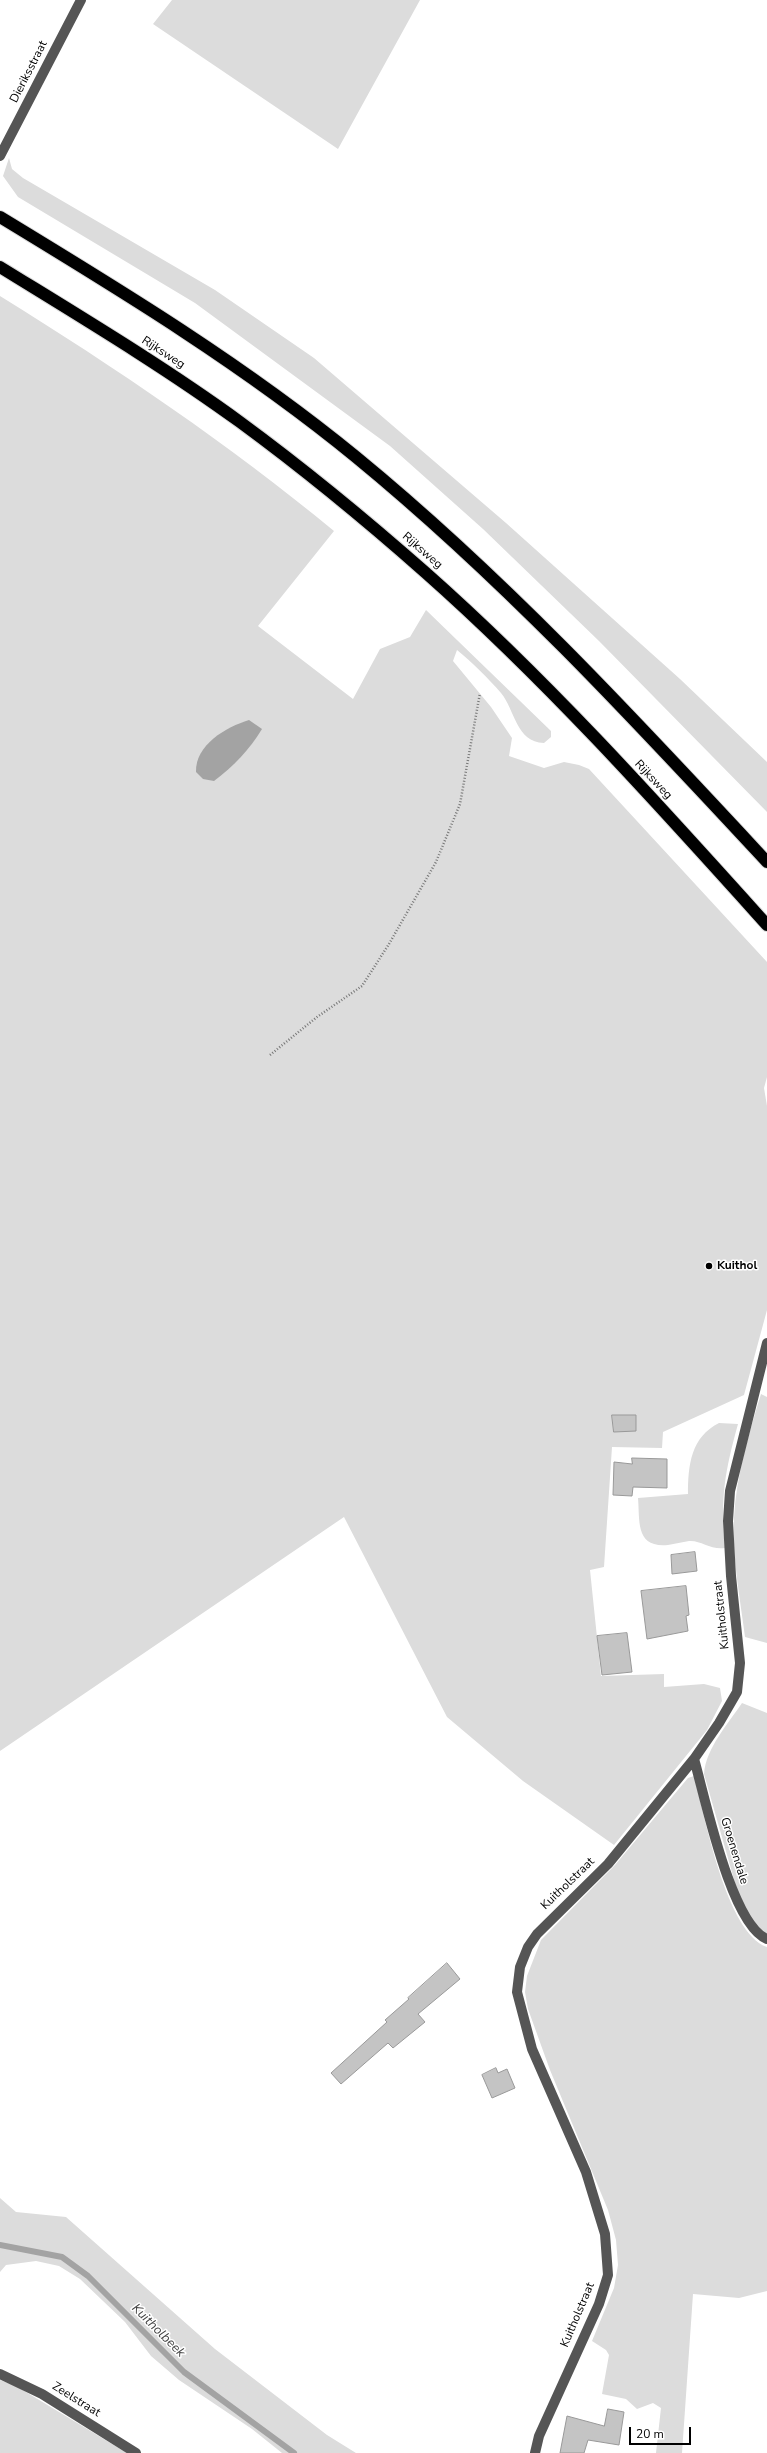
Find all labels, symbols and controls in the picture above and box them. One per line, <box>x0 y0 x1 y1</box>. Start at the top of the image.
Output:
street label: Dieriksstraat <box>7 38 51 106</box>
street label: Rijksweg <box>139 334 187 372</box>
street label: Rijksweg <box>399 530 445 572</box>
street label: Rijksweg <box>631 757 675 803</box>
place label: Kuithol <box>717 1259 757 1273</box>
marker: Kuithol <box>704 1261 714 1271</box>
street label: Kuitholstraat <box>711 1580 733 1650</box>
street label: Groenendale <box>717 1816 751 1886</box>
street label: Kuitholstraat <box>538 1855 598 1913</box>
street label: Kuitholstraat <box>558 2280 598 2350</box>
water label: Kuitholbeek <box>128 2301 188 2361</box>
street label: Zeelstraat <box>49 2380 103 2420</box>
scale bar <box>631 2419 693 2445</box>
text: 20 m <box>636 2426 664 2442</box>

